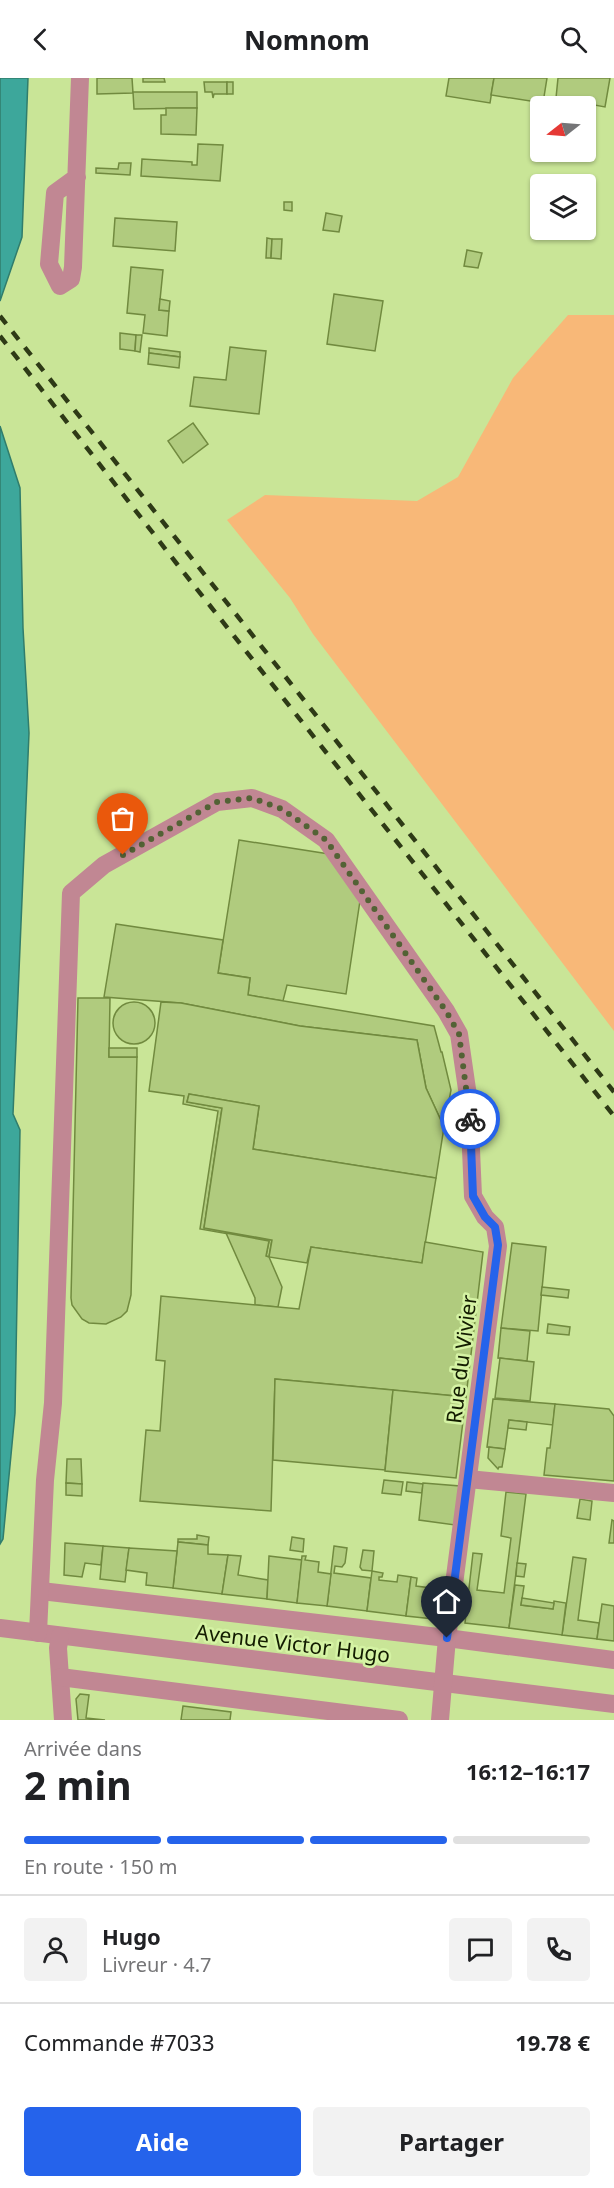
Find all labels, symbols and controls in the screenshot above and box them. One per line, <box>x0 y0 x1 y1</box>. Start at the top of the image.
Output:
text: Nomnom <box>244 21 370 58</box>
icon: back <box>24 23 57 56</box>
icon: search <box>557 23 590 56</box>
north arrow <box>530 96 596 162</box>
map controls <box>530 96 596 240</box>
button: layers <box>530 174 596 240</box>
pin <box>97 793 148 855</box>
icon: bag <box>106 802 139 835</box>
courier <box>440 1089 500 1149</box>
icon: bike <box>454 1103 487 1136</box>
street label: Rue du Vivier <box>439 1293 483 1425</box>
pin <box>421 1576 472 1638</box>
icon: home <box>430 1585 463 1618</box>
street label: Avenue Victor Hugo <box>194 1617 392 1669</box>
text: Arrivée dans <box>24 1735 142 1762</box>
text: 16:12–16:17 <box>466 1756 590 1786</box>
text: 2 min <box>24 1758 131 1811</box>
text: En route · 150 m <box>24 1853 177 1880</box>
button: person <box>24 1918 87 1981</box>
button: chat <box>449 1918 512 1981</box>
button: phone <box>527 1918 590 1981</box>
text: Hugo <box>102 1921 161 1951</box>
text: Livreur · 4.7 <box>102 1951 212 1978</box>
text: Commande #7033 <box>24 2027 215 2057</box>
text: 19.78 € <box>515 2027 590 2057</box>
button: Aide <box>24 2107 301 2176</box>
button: Partager <box>313 2107 590 2176</box>

